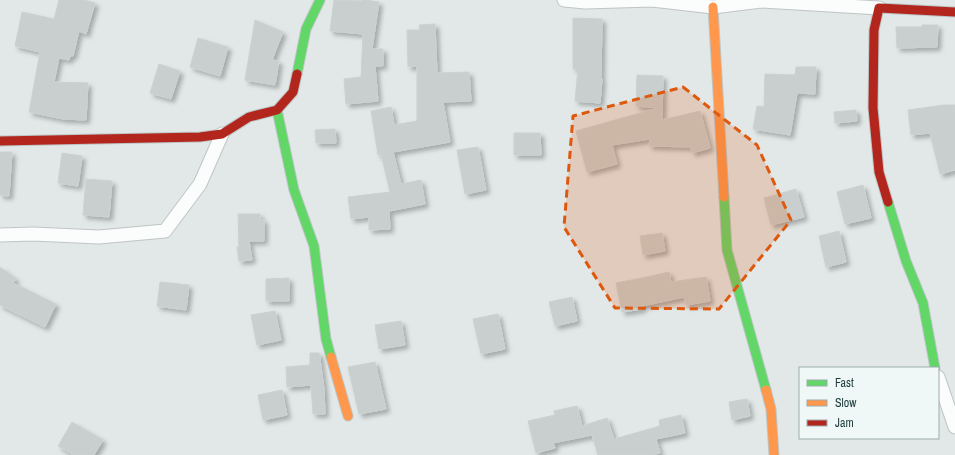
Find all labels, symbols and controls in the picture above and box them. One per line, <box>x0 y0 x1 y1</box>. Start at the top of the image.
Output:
legend <box>799 367 939 439</box>
text: Fast <box>835 375 854 391</box>
text: Slow <box>835 395 857 411</box>
text: Jam <box>835 415 854 431</box>

